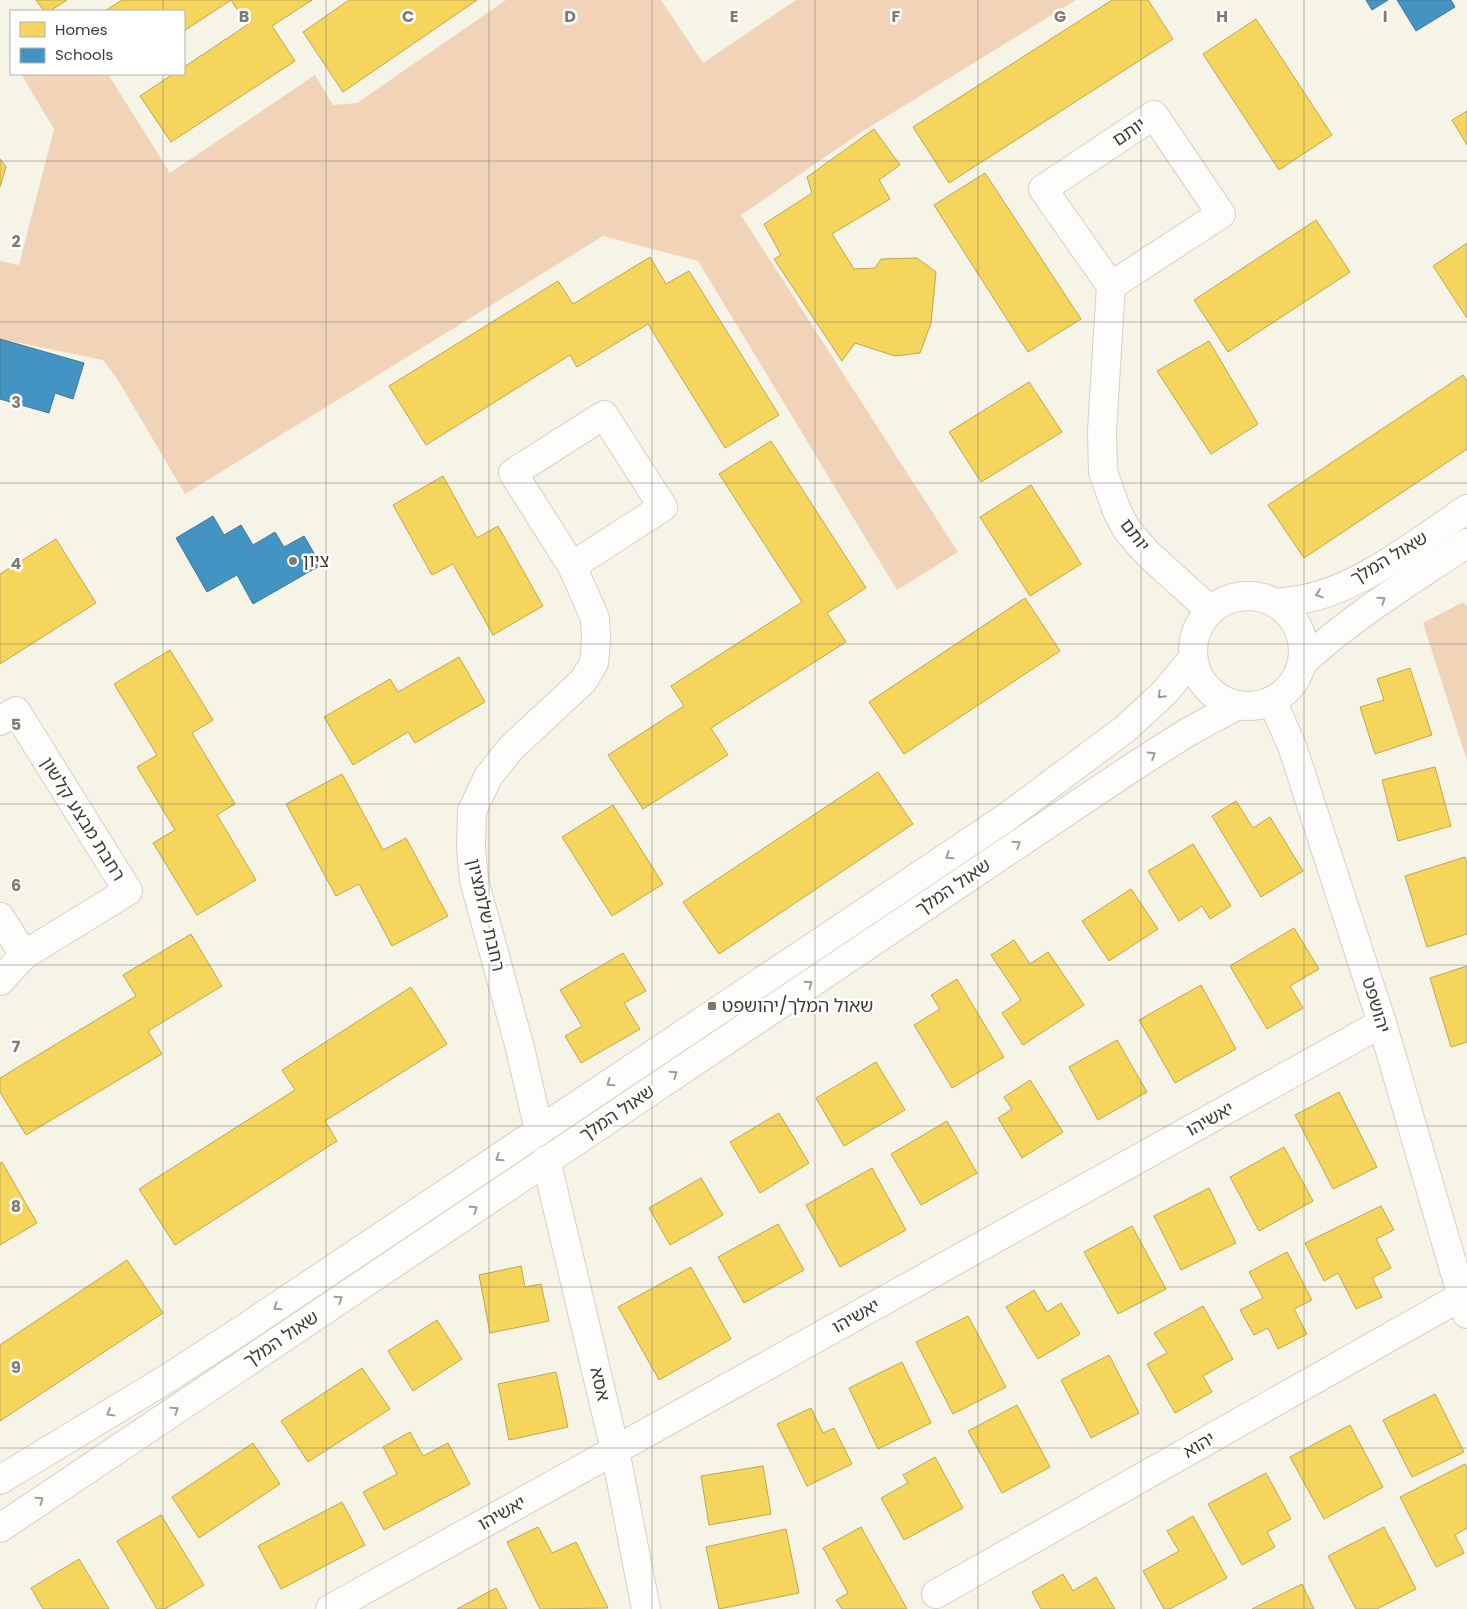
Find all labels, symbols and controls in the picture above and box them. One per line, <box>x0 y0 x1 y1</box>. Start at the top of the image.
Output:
text: B <box>239 5 249 28</box>
text: C <box>402 5 414 28</box>
text: D <box>564 5 576 28</box>
text: E <box>730 5 738 28</box>
text: F <box>892 5 901 28</box>
text: G <box>1054 5 1066 28</box>
text: H <box>1216 5 1228 28</box>
text: I <box>1383 5 1387 28</box>
legend <box>10 10 185 75</box>
text: Homes <box>55 19 108 40</box>
text: Schools <box>55 44 113 65</box>
street label: יותם <box>1107 111 1150 152</box>
text: 2 <box>11 230 21 253</box>
text: 3 <box>11 391 21 414</box>
street label: יותם <box>1115 513 1156 556</box>
street label: שאול המלך <box>1345 525 1432 590</box>
place label: ציון <box>303 548 329 573</box>
text: 4 <box>11 552 22 575</box>
marker: ציון <box>287 555 299 567</box>
one-way arrow <box>1316 589 1324 599</box>
one-way arrow <box>1376 597 1386 606</box>
one-way arrow <box>1158 689 1167 698</box>
text: 5 <box>11 713 21 736</box>
one-way arrow <box>1147 751 1156 761</box>
street label: רחבת מבצע קלשון <box>35 752 132 886</box>
one-way arrow <box>1011 841 1020 850</box>
one-way arrow <box>945 850 954 859</box>
street label: שאול המלך <box>910 852 995 921</box>
street label: רחבת שלומציון <box>461 856 512 974</box>
text: 6 <box>11 874 21 897</box>
street label: יהושפט <box>1356 974 1397 1036</box>
one-way arrow <box>804 980 813 990</box>
place label: שאול המלך/יהושפט <box>722 993 873 1018</box>
marker: שאול המלך/יהושפט <box>706 1000 718 1012</box>
text: 7 <box>12 1035 21 1058</box>
one-way arrow <box>668 1071 678 1080</box>
one-way arrow <box>606 1077 616 1086</box>
street label: שאול המלך <box>574 1078 659 1147</box>
street label: יאשיהו <box>1181 1095 1238 1142</box>
one-way arrow <box>495 1152 505 1161</box>
text: 8 <box>11 1195 21 1218</box>
one-way arrow <box>468 1206 478 1215</box>
street label: יאשיהו <box>827 1292 884 1339</box>
one-way arrow <box>334 1296 343 1306</box>
one-way arrow <box>273 1301 282 1310</box>
street label: שאול המלך <box>238 1304 323 1373</box>
text: 9 <box>11 1356 21 1379</box>
street label: אסא <box>584 1364 617 1403</box>
one-way arrow <box>106 1406 115 1416</box>
one-way arrow <box>170 1407 179 1416</box>
street label: יהוא <box>1178 1425 1219 1464</box>
street label: יאשיהו <box>473 1489 530 1536</box>
one-way arrow <box>35 1497 44 1506</box>

